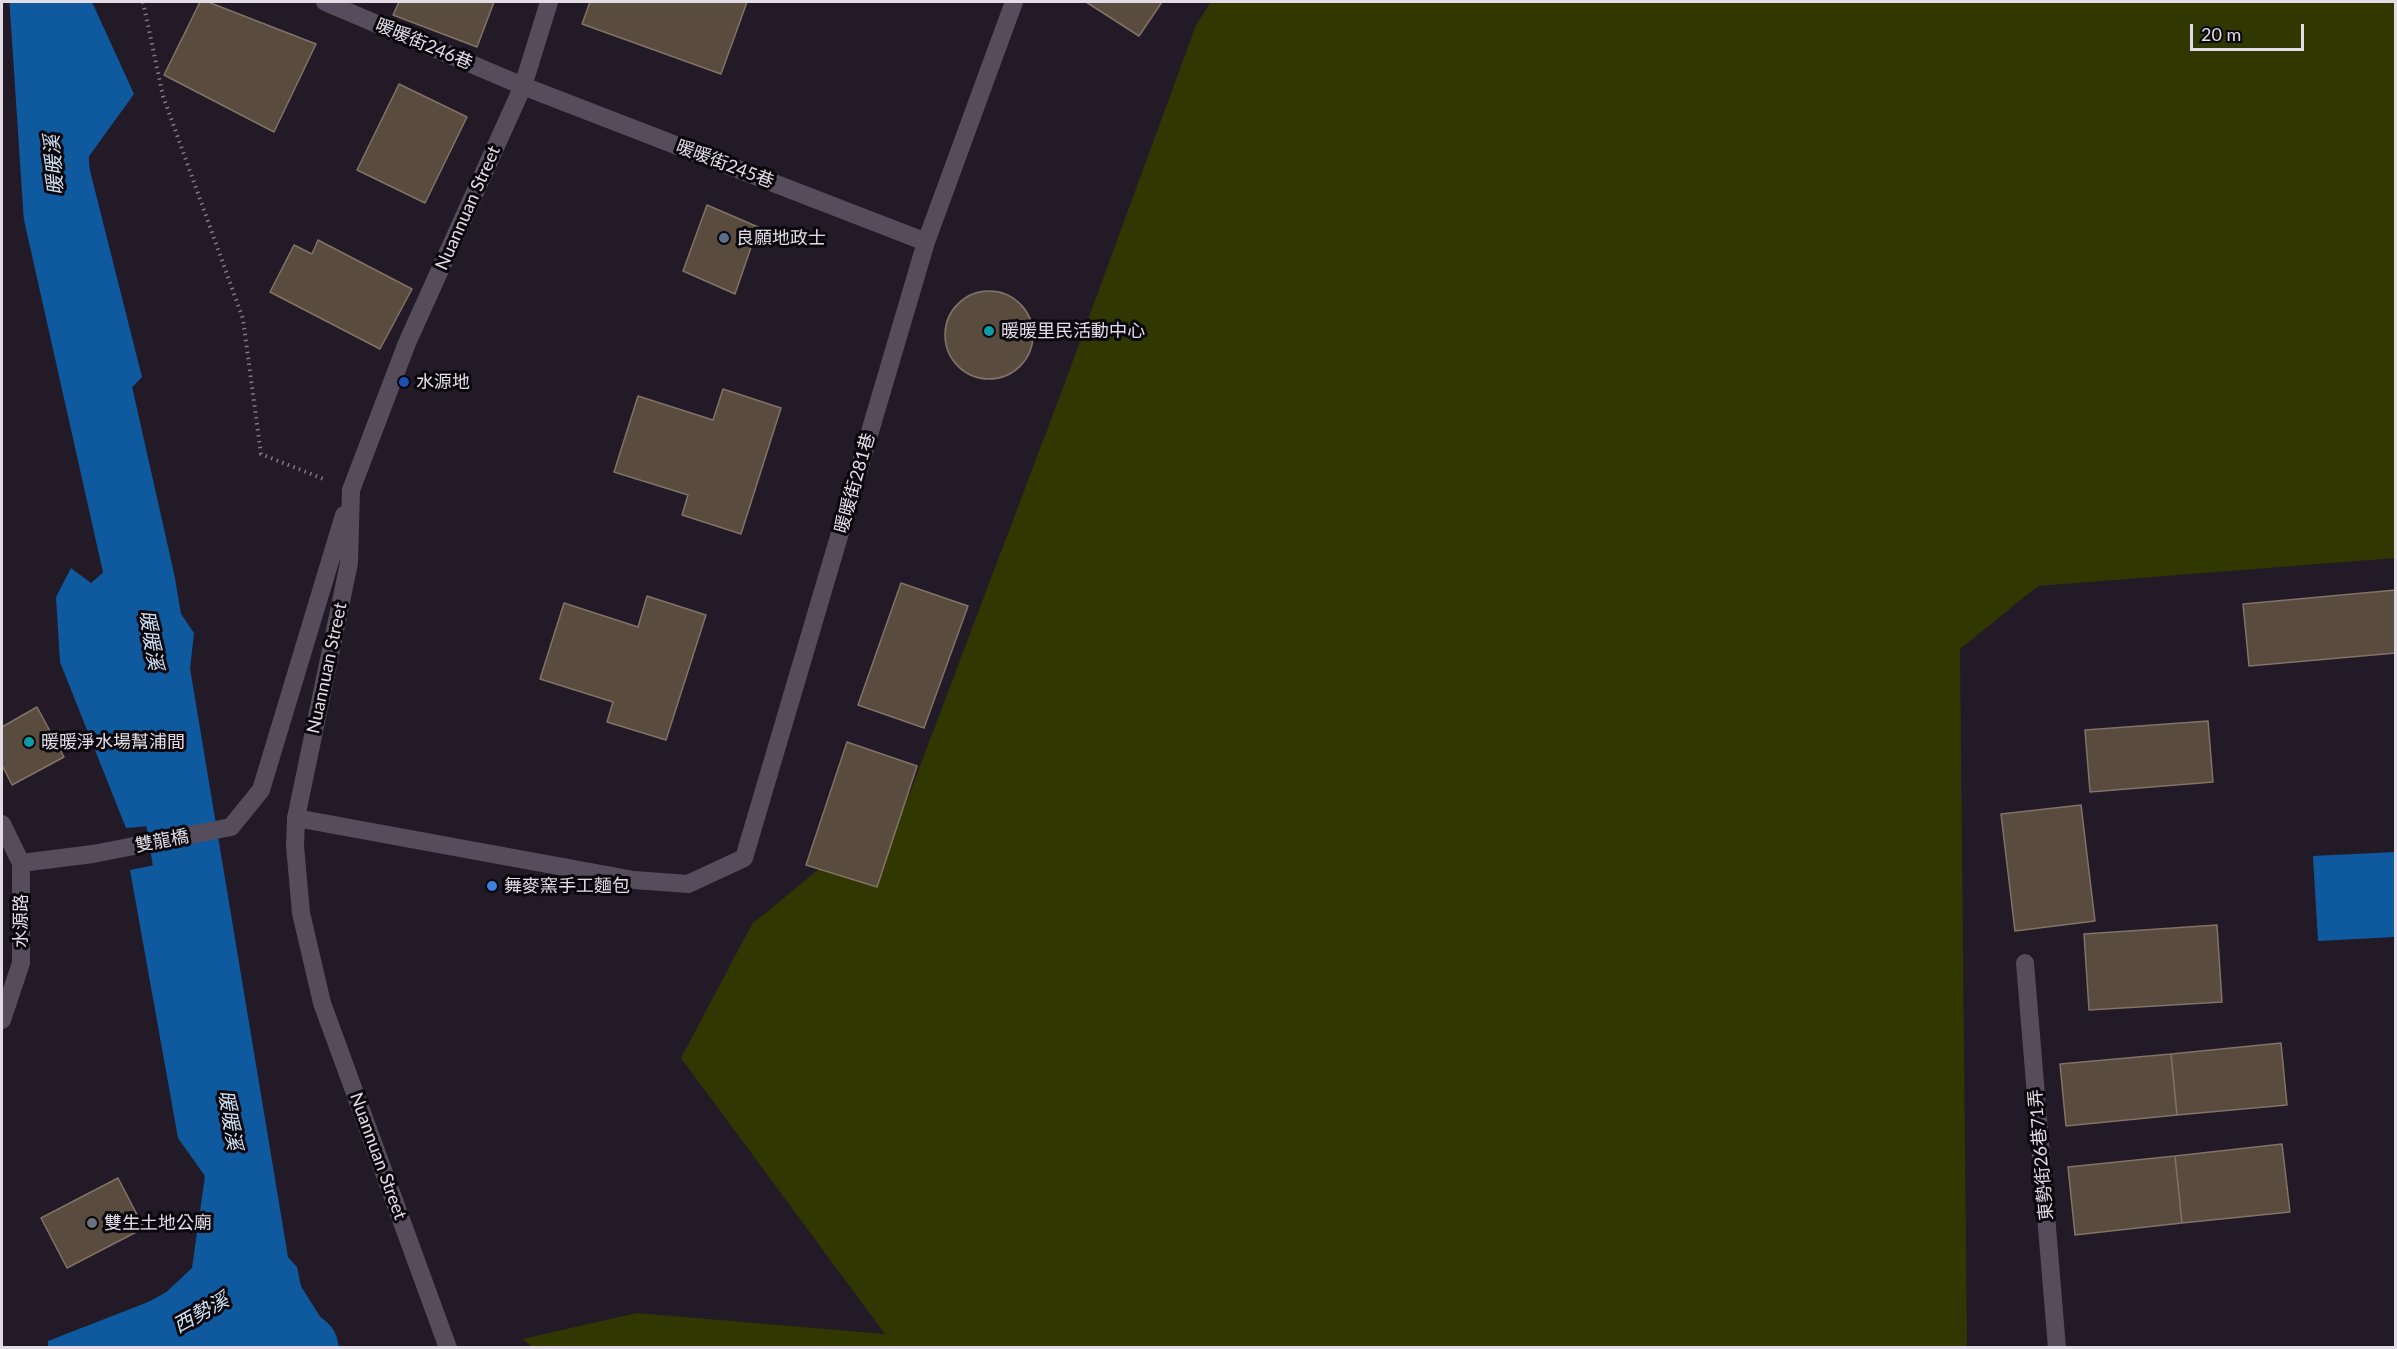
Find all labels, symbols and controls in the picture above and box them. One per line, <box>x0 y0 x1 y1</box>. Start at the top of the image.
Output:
scale bar <box>2193 12 2307 50</box>
street label: 暖暖街246巷 <box>372 14 476 74</box>
text: 20 m <box>2201 23 2241 45</box>
water label: 暖暖溪 <box>40 134 68 196</box>
street label: 暖暖街245巷 <box>673 135 777 193</box>
street label: Nuannuan Street <box>431 143 505 273</box>
place label: 良願地政士 <box>736 227 826 249</box>
marker: 良願地政士 <box>717 231 731 245</box>
place label: 暖暖里民活動中心 <box>1001 320 1145 342</box>
marker: 暖暖里民活動中心 <box>982 324 996 338</box>
place label: 水源地 <box>416 371 470 393</box>
marker: 水源地 <box>397 375 411 389</box>
street label: 暖暖街281巷 <box>830 430 880 536</box>
street label: Nuannuan Street <box>303 600 351 736</box>
water label: 暖暖溪 <box>134 608 168 672</box>
place label: 暖暖淨水場幫浦間 <box>41 731 185 753</box>
marker: 暖暖淨水場幫浦間 <box>22 735 36 749</box>
street label: 雙龍橋 <box>133 825 191 857</box>
place label: 舞麥窯手工麵包 <box>504 875 630 897</box>
marker: 舞麥窯手工麵包 <box>485 879 499 893</box>
street label: 水源路 <box>10 894 32 948</box>
water label: 暖暖溪 <box>213 1088 247 1152</box>
street label: 東勢街26巷71弄 <box>2024 1088 2058 1222</box>
street label: Nuannuan Street <box>345 1089 411 1223</box>
place label: 雙生土地公廟 <box>104 1212 212 1234</box>
marker: 雙生土地公廟 <box>85 1216 99 1230</box>
water label: 西勢溪 <box>169 1288 233 1338</box>

